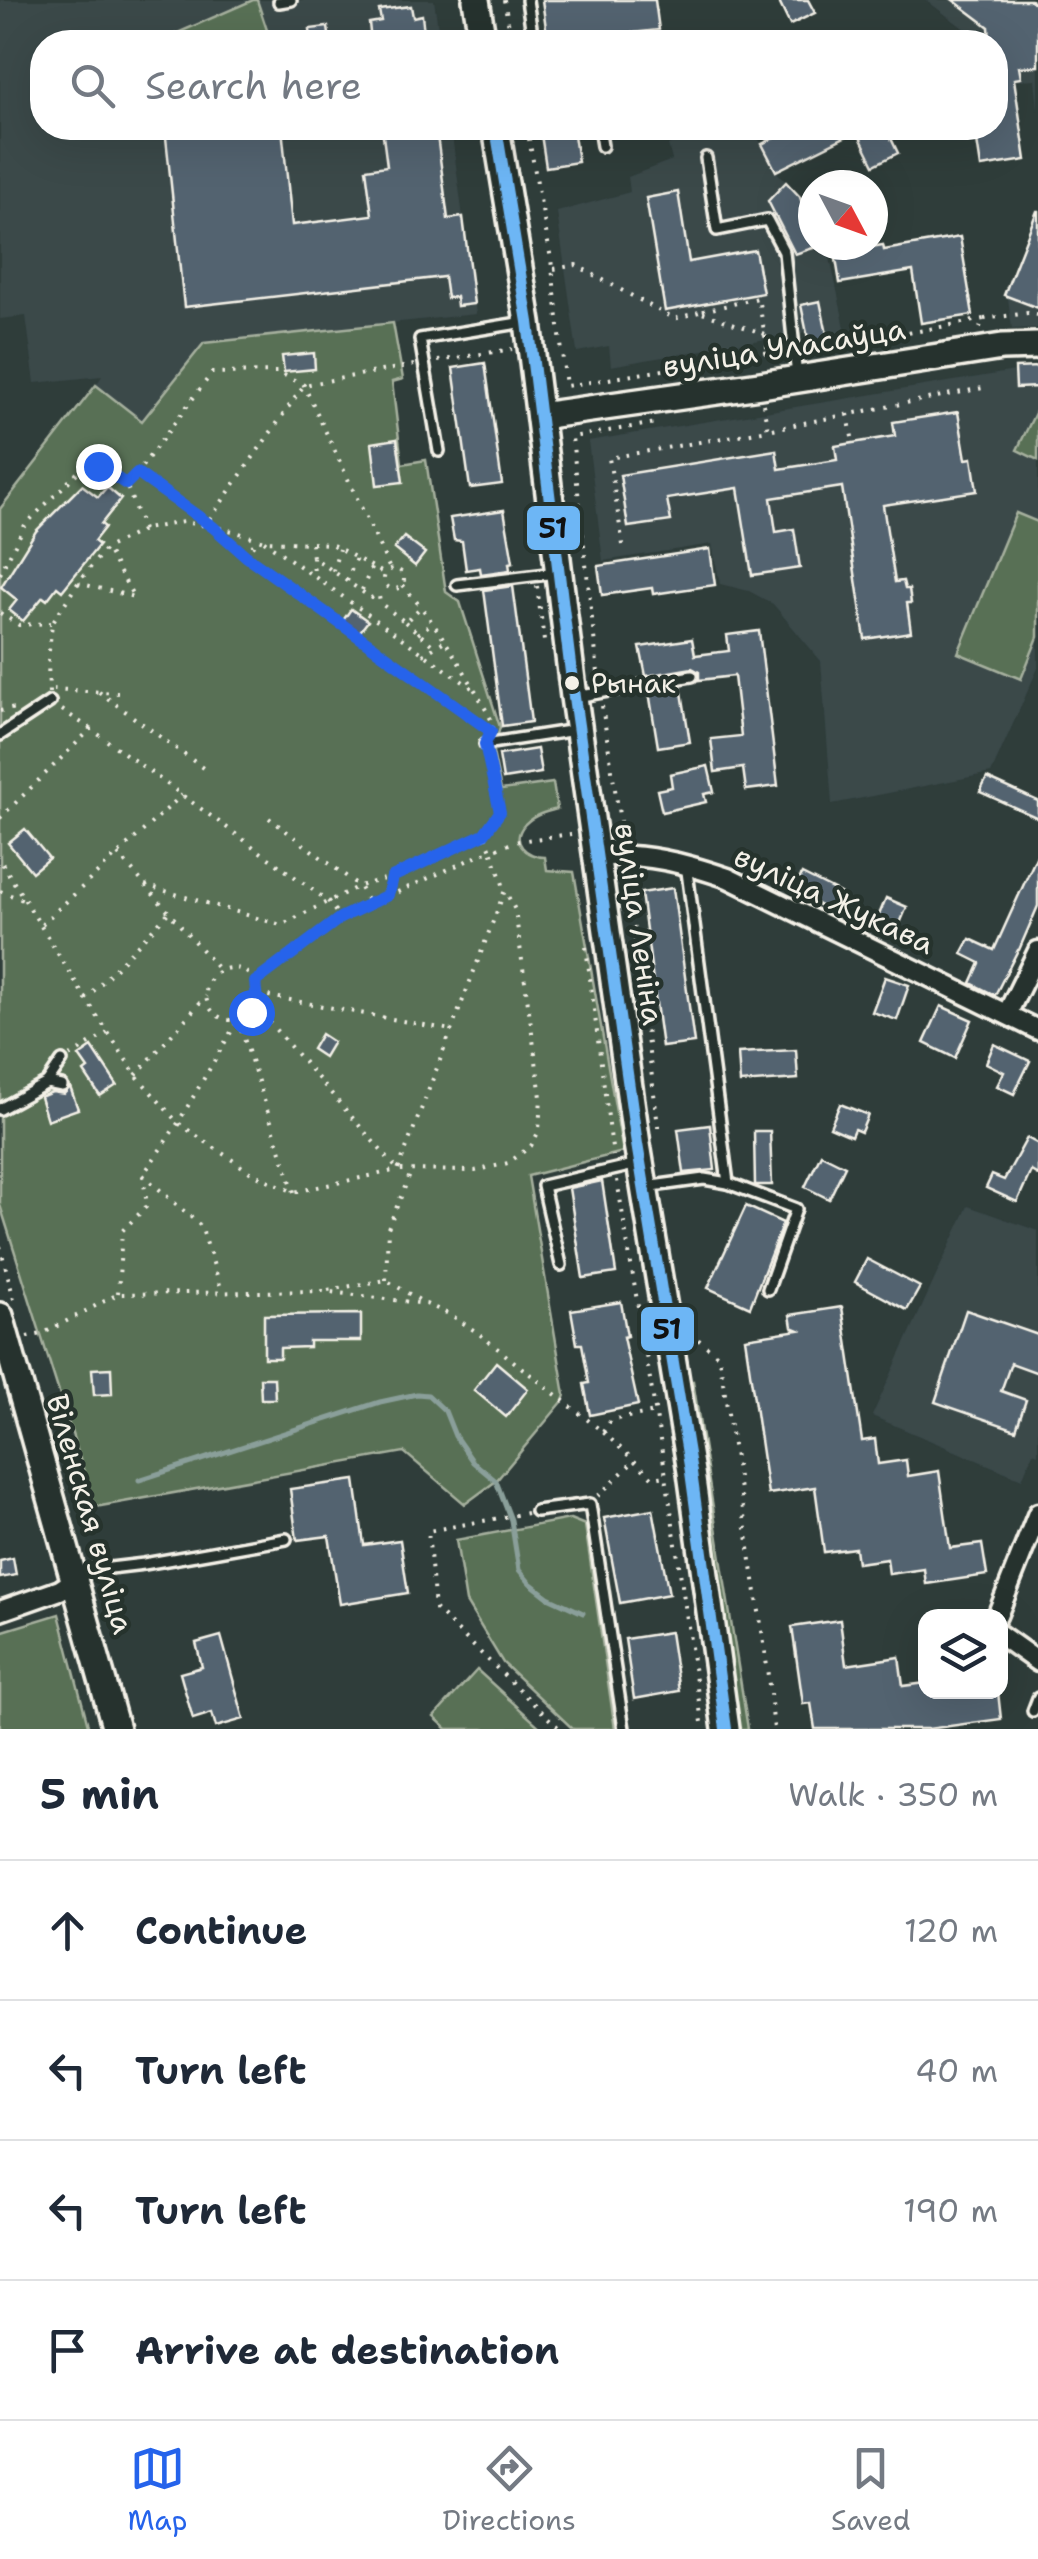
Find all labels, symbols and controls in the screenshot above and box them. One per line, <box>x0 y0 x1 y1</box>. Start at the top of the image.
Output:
search box <box>30 30 1008 140</box>
icon: search <box>65 58 120 113</box>
text: Search here <box>145 60 362 111</box>
north arrow <box>798 170 888 260</box>
street label: вуліца Уласаўца <box>660 308 908 387</box>
route end <box>76 444 122 490</box>
line badge: 51 <box>525 504 582 552</box>
text: 51 <box>538 509 568 547</box>
place label: Рынак <box>591 664 676 702</box>
marker: Рынак <box>562 673 582 693</box>
street label: вуліца Леніна <box>605 820 674 1028</box>
street label: вуліца Жукава <box>727 835 941 964</box>
route start <box>229 990 275 1036</box>
line badge: 51 <box>639 1305 696 1353</box>
text: 51 <box>652 1310 682 1348</box>
street label: Віленская вуліца <box>37 1389 144 1639</box>
map controls <box>918 1609 1008 1699</box>
button: layers <box>918 1609 1008 1699</box>
text: 5 min <box>40 1766 159 1822</box>
text: Walk · 350 m <box>788 1773 998 1816</box>
icon: ahead <box>40 1903 95 1958</box>
text: Continue <box>135 1905 307 1956</box>
text: 120 m <box>904 1909 998 1952</box>
icon: left <box>40 2043 95 2098</box>
text: Turn left <box>135 2045 307 2096</box>
text: 40 m <box>915 2049 998 2092</box>
icon: left <box>40 2183 95 2238</box>
text: Turn left <box>135 2185 307 2236</box>
text: 190 m <box>903 2189 998 2232</box>
icon: arrive <box>40 2323 95 2378</box>
text: Arrive at destination <box>135 2325 559 2376</box>
tab: Map <box>128 2441 187 2539</box>
tab: Directions <box>442 2441 576 2539</box>
tab: Saved <box>831 2441 910 2539</box>

